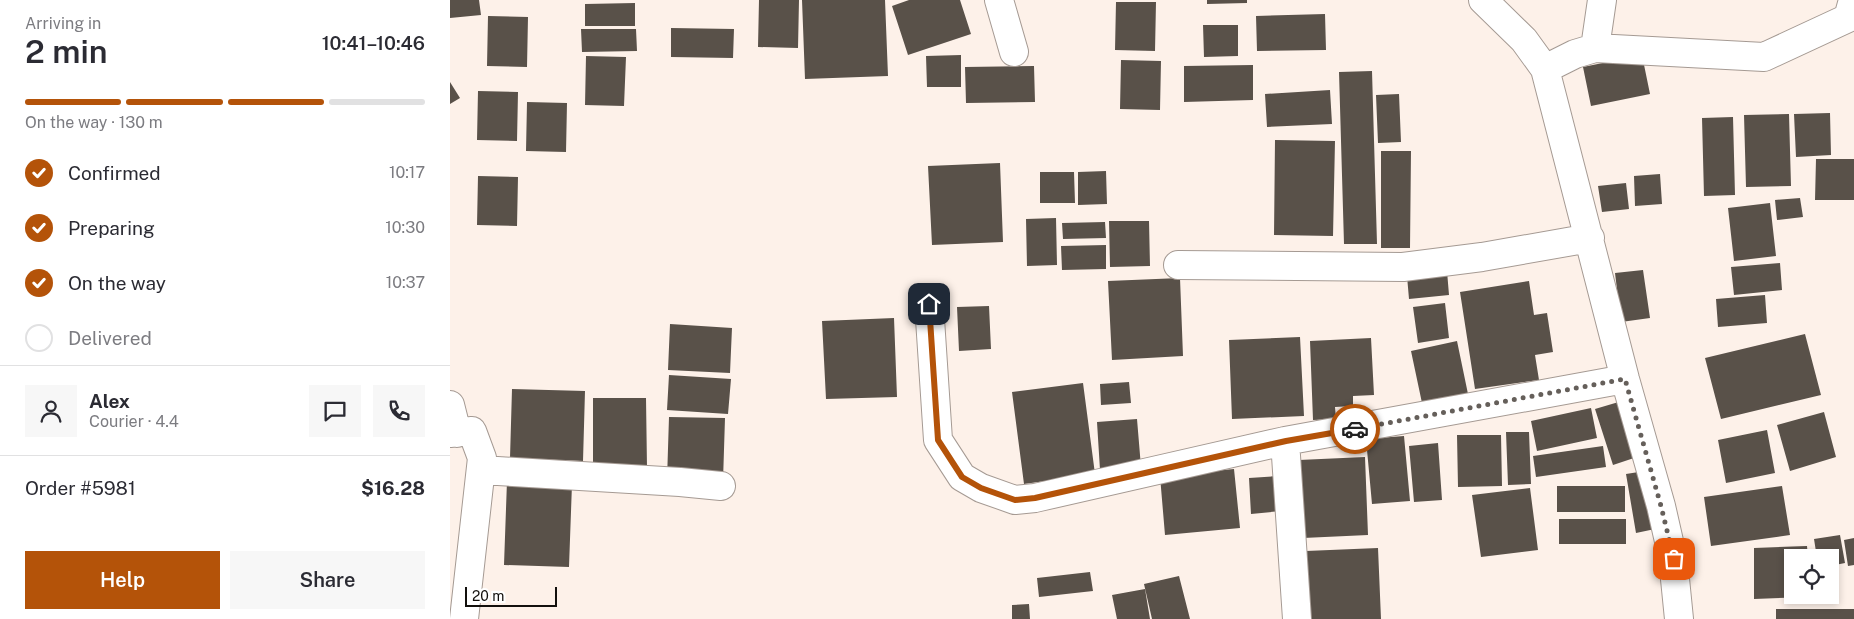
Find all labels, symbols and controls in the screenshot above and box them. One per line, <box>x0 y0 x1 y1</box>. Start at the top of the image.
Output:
text: Arriving in <box>25 14 101 33</box>
text: 10:41–10:46 <box>322 32 425 54</box>
text: 2 min <box>25 33 108 70</box>
text: On the way · 130 m <box>25 113 163 132</box>
icon: check <box>25 159 53 187</box>
text: Confirmed <box>68 162 161 184</box>
text: 10:17 <box>389 163 425 182</box>
icon: check <box>25 214 53 242</box>
text: Preparing <box>68 217 155 239</box>
text: 10:30 <box>385 218 425 237</box>
icon: check <box>25 269 53 297</box>
text: On the way <box>68 272 166 294</box>
text: 10:37 <box>386 273 425 292</box>
pin <box>908 283 950 325</box>
icon: home <box>915 290 943 318</box>
text: Delivered <box>68 327 152 349</box>
button: person <box>25 385 77 437</box>
button: chat <box>309 385 361 437</box>
button: phone <box>373 385 425 437</box>
text: Alex <box>89 390 130 412</box>
courier <box>1330 404 1380 454</box>
text: Courier · 4.4 <box>89 412 179 431</box>
icon: car <box>1341 415 1369 443</box>
text: Order #5981 <box>25 477 136 499</box>
text: $16.28 <box>361 477 425 499</box>
pin <box>1653 538 1695 580</box>
icon: bag <box>1660 545 1688 573</box>
map controls <box>1784 549 1839 604</box>
button: locate <box>1784 549 1839 604</box>
button: Help <box>25 551 220 609</box>
button: Share <box>230 551 425 609</box>
scale bar <box>465 584 558 607</box>
text: 20 m <box>472 588 504 604</box>

